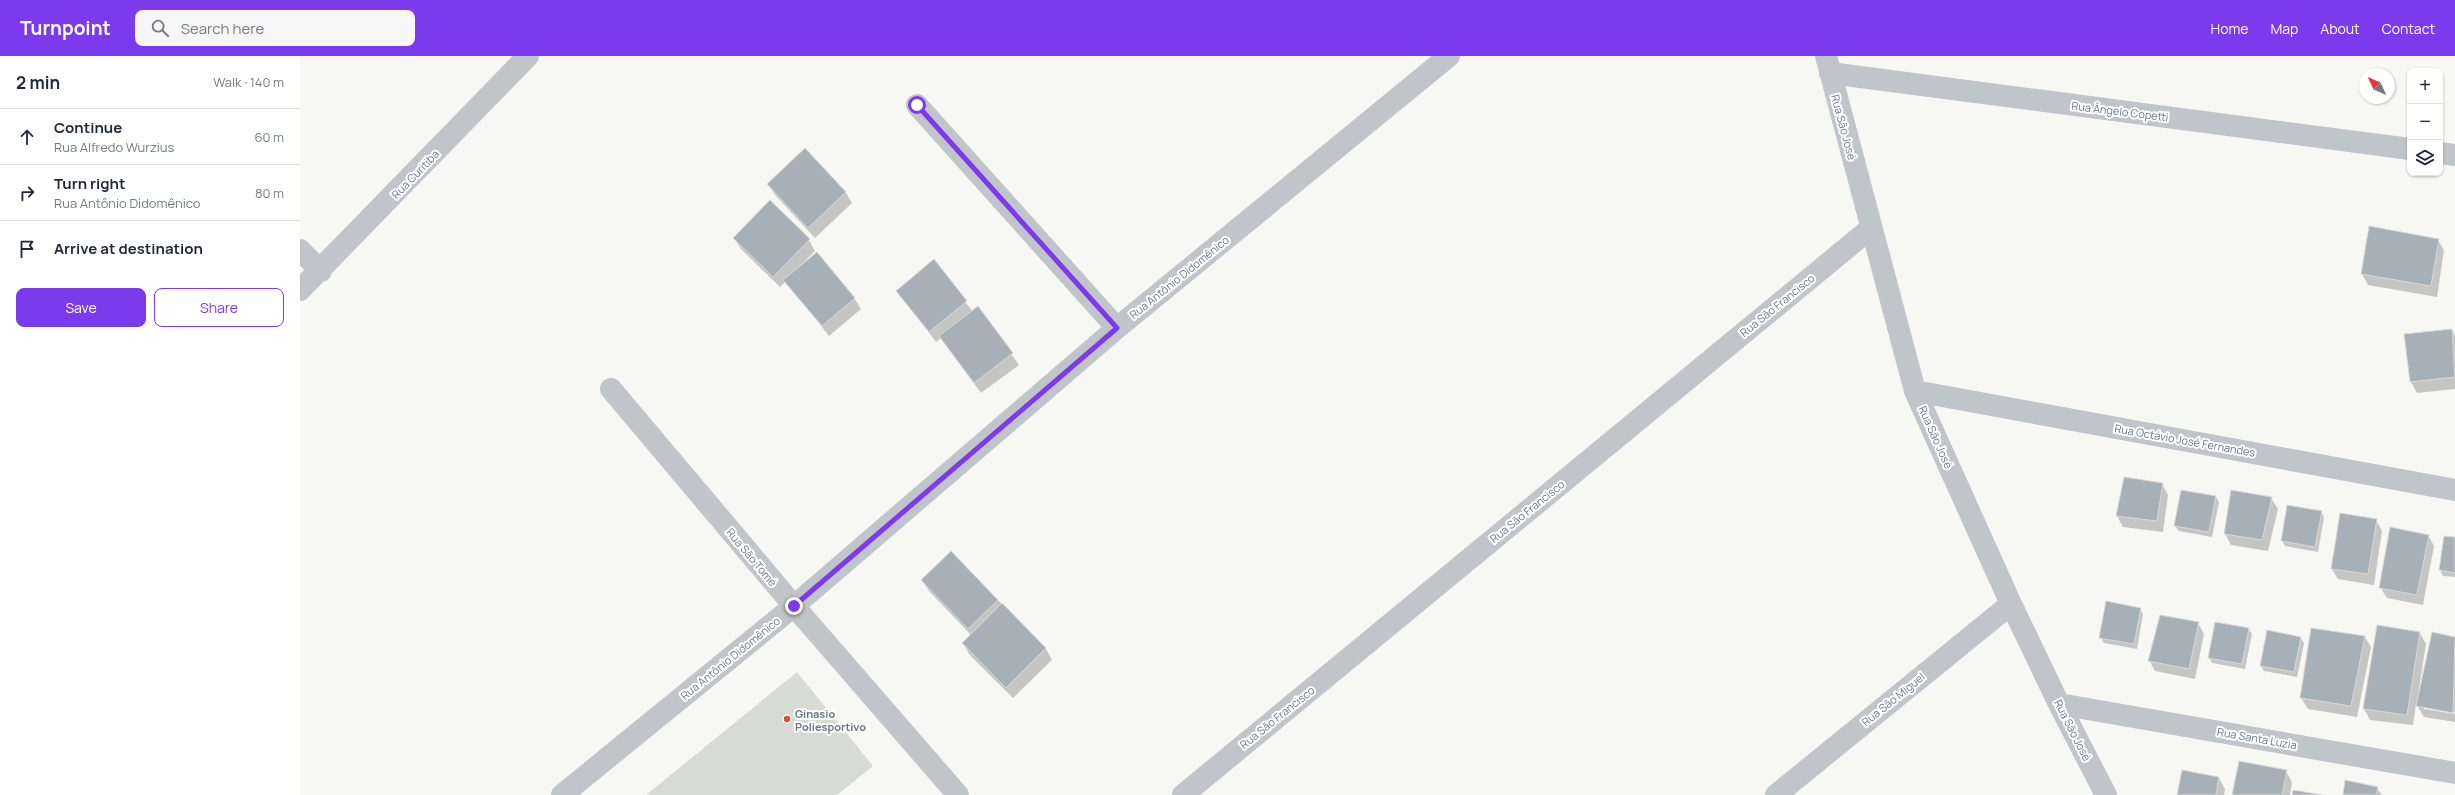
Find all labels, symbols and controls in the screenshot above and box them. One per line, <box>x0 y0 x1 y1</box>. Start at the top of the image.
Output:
search box <box>135 10 415 46</box>
text: Turnpoint <box>20 15 111 41</box>
icon: search <box>149 17 171 39</box>
text: Search here <box>181 18 264 39</box>
text: Home <box>2211 19 2248 38</box>
text: Map <box>2270 19 2298 38</box>
text: About <box>2320 19 2360 38</box>
text: Contact <box>2382 19 2435 38</box>
north arrow <box>2359 68 2395 104</box>
map controls <box>2407 68 2443 176</box>
button: + <box>2407 68 2443 104</box>
text: 2 min <box>16 71 60 94</box>
text: Walk · 140 m <box>213 73 284 91</box>
street label: Rua São José <box>1828 93 1860 162</box>
route start <box>908 96 926 114</box>
street label: Rua Ângelo Copetti <box>2071 98 2169 124</box>
button: − <box>2407 104 2443 140</box>
text: Continue <box>54 117 122 138</box>
icon: ahead <box>16 126 38 148</box>
text: 60 m <box>254 128 284 146</box>
text: Rua Alfredo Wurzius <box>54 138 174 156</box>
button: layers <box>2407 140 2443 176</box>
street label: Rua Curitiba <box>388 146 442 202</box>
text: Turn right <box>54 173 125 194</box>
icon: right <box>16 182 38 204</box>
text: 80 m <box>255 184 284 202</box>
text: Rua Antônio Didomênico <box>54 194 200 212</box>
street label: Rua Antônio Didomênico <box>1126 232 1232 322</box>
icon: arrive <box>16 238 38 260</box>
text: Arrive at destination <box>54 238 203 259</box>
street label: Rua São Francisco <box>1737 270 1818 340</box>
button: Save <box>16 288 146 327</box>
button: Share <box>154 288 284 327</box>
street label: Rua São José <box>1915 403 1957 471</box>
street label: Rua Octávio José Fernandes <box>2113 420 2257 460</box>
street label: Rua São Francisco <box>1487 476 1568 546</box>
street label: Rua São Tomé <box>723 525 781 590</box>
route end <box>785 597 803 615</box>
street label: Rua Antônio Didomênico <box>677 613 783 703</box>
street label: Rua São Miguel <box>1858 669 1928 729</box>
street label: Rua São Francisco <box>1237 682 1318 752</box>
street label: Rua São José <box>2051 697 2095 764</box>
place label: Ginasio Poliesportivo <box>795 706 866 734</box>
marker: Ginasio Poliesportivo <box>782 714 792 724</box>
street label: Rua Santa Luzia <box>2216 724 2298 752</box>

